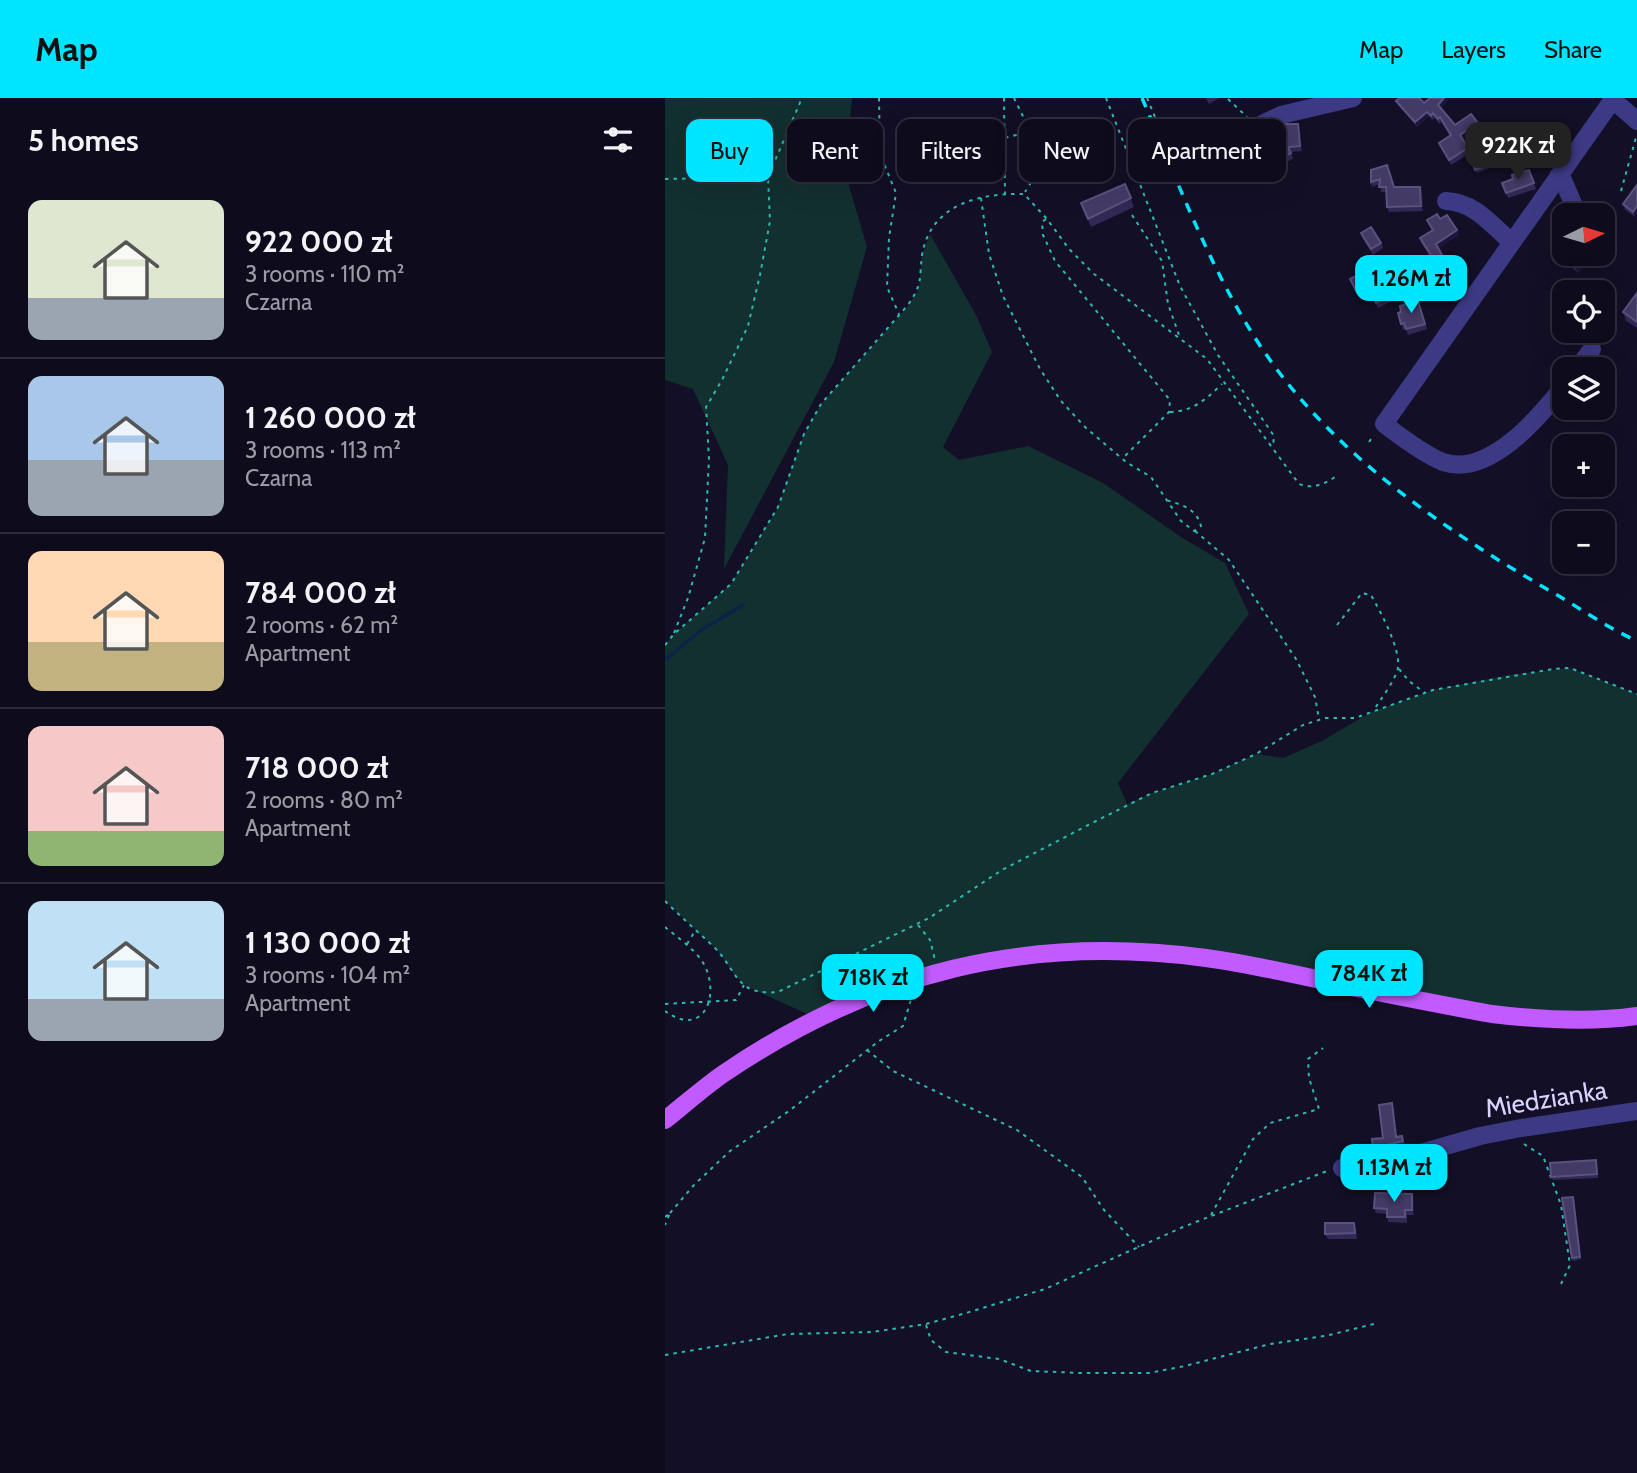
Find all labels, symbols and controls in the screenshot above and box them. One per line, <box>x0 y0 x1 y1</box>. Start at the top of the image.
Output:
text: Map <box>35 29 98 69</box>
text: Map <box>1359 35 1403 64</box>
text: Layers <box>1441 35 1506 64</box>
text: Share <box>1544 35 1602 64</box>
chip: Buy <box>686 119 773 182</box>
chip: Rent <box>787 119 883 182</box>
chip: Filters <box>897 119 1005 182</box>
chip: New <box>1019 119 1114 182</box>
chip: Apartment <box>1128 119 1286 182</box>
icon: filters <box>599 121 637 159</box>
text: 5 homes <box>28 122 139 159</box>
pin: 922K zł <box>1453 122 1583 182</box>
text: 922K zł <box>1481 131 1555 159</box>
north arrow <box>1552 203 1615 266</box>
map controls <box>1552 203 1615 574</box>
text: 922 000 zł <box>245 223 393 260</box>
icon: home <box>84 228 168 312</box>
pin: 1.26M zł <box>1339 256 1483 315</box>
text: 3 rooms · 110 m² <box>245 260 404 288</box>
text: 1.26M zł <box>1371 264 1451 292</box>
button: locate <box>1552 280 1615 343</box>
text: Czarna <box>245 288 312 316</box>
button: layers <box>1552 357 1615 420</box>
text: 1 260 000 zł <box>245 399 416 436</box>
icon: home <box>84 404 168 488</box>
button: + <box>1552 434 1615 497</box>
text: 3 rooms · 113 m² <box>245 436 401 464</box>
text: Czarna <box>245 464 312 492</box>
button: − <box>1552 511 1615 574</box>
text: 784 000 zł <box>245 574 396 611</box>
icon: home <box>84 579 168 663</box>
text: 2 rooms · 62 m² <box>245 611 398 639</box>
text: Apartment <box>245 639 350 667</box>
text: 718 000 zł <box>245 749 388 786</box>
icon: home <box>84 754 168 838</box>
text: 2 rooms · 80 m² <box>245 786 403 814</box>
text: Apartment <box>245 814 350 842</box>
text: 1 130 000 zł <box>245 924 410 961</box>
icon: home <box>84 929 168 1013</box>
pin: 784K zł <box>1304 950 1434 1010</box>
pin: 718K zł <box>808 954 938 1014</box>
text: 784K zł <box>1331 959 1407 987</box>
text: 3 rooms · 104 m² <box>245 961 410 989</box>
text: 718K zł <box>838 963 908 991</box>
text: Apartment <box>245 989 350 1017</box>
street label: Miedzianka <box>1483 1074 1610 1124</box>
pin: 1.13M zł <box>1322 1144 1466 1204</box>
text: 1.13M zł <box>1356 1153 1432 1181</box>

